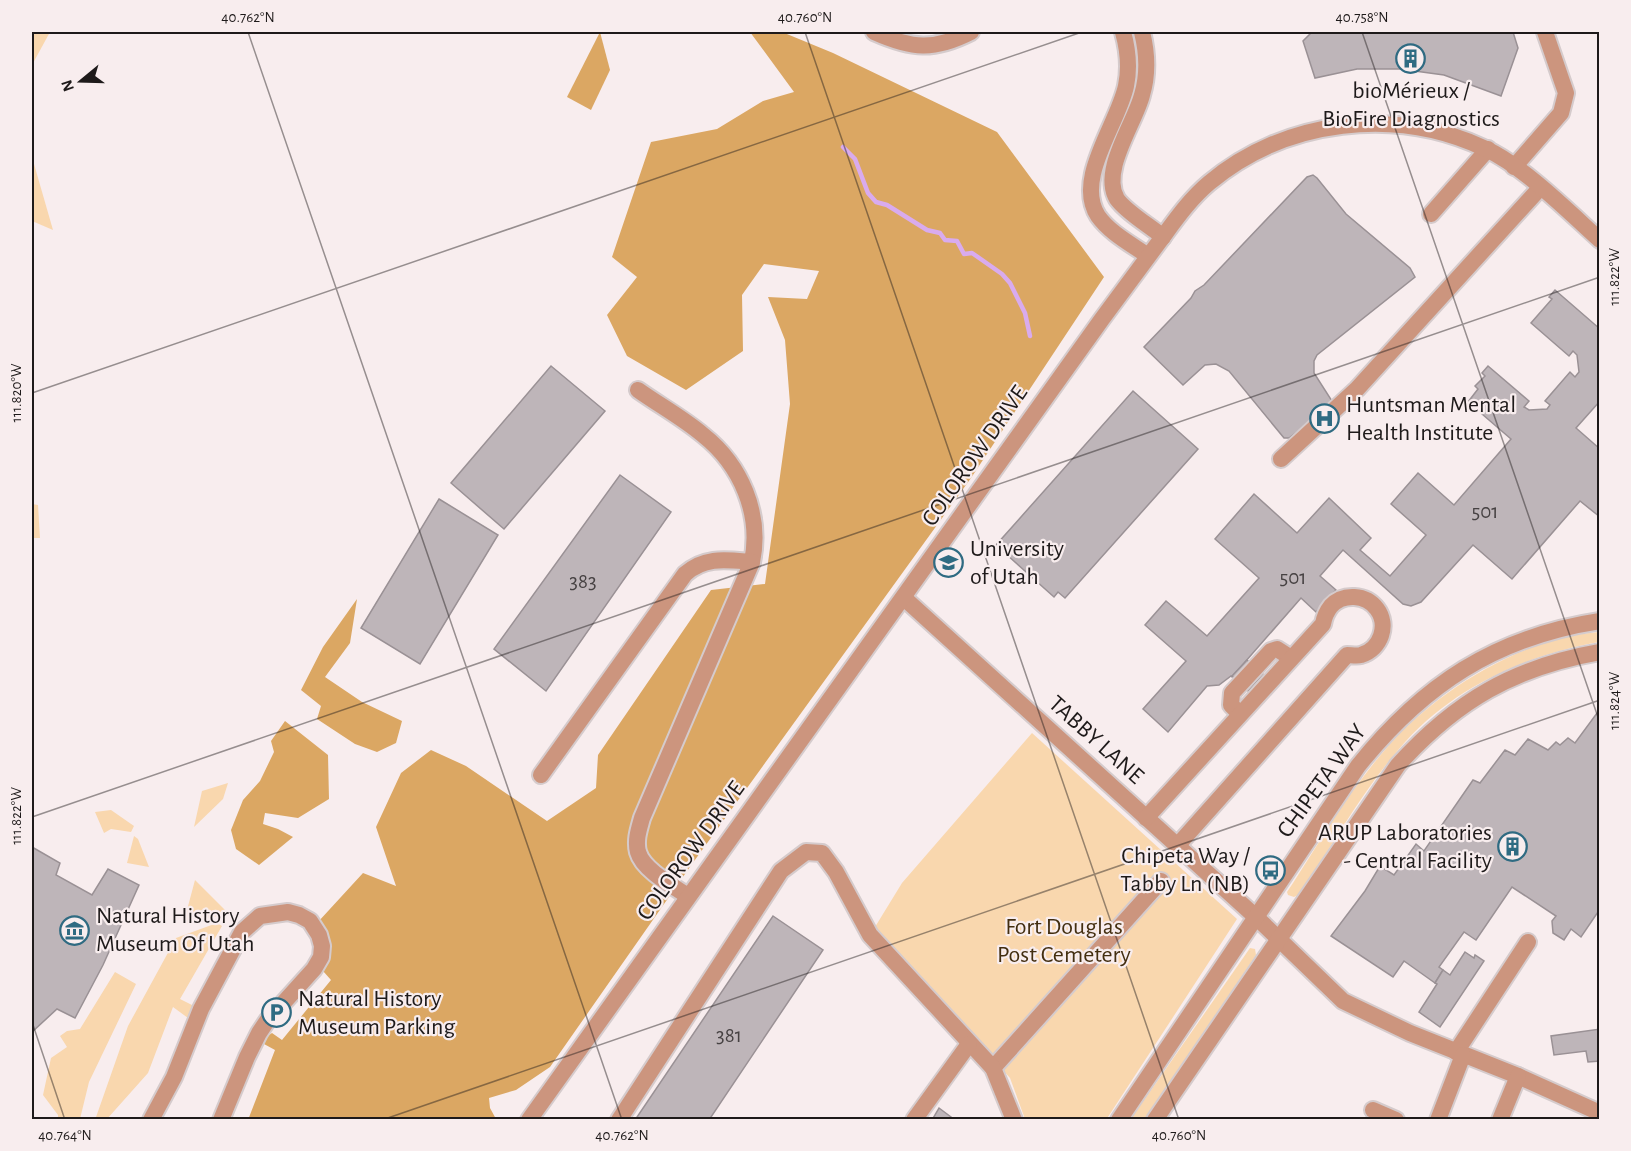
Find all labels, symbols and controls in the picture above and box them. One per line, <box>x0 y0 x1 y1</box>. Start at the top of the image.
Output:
text: 40.762°N <box>221 10 275 25</box>
text: 40.760°N <box>778 10 832 25</box>
text: 40.758°N <box>1336 10 1388 25</box>
building icon: bioMérieux / BioFire Diagnostics <box>1395 42 1427 74</box>
north arrow <box>51 51 111 111</box>
text: N <box>58 78 77 93</box>
place label: bioMérieux / BioFire Diagnostics <box>1322 79 1500 131</box>
text: 111.822°W <box>1607 248 1622 306</box>
text: 111.820°W <box>9 363 24 422</box>
street label: COLOROW DRIVE <box>918 381 1032 531</box>
place label: Huntsman Mental Health Institute <box>1346 393 1516 445</box>
hospital icon: Huntsman Mental Health Institute <box>1309 403 1341 435</box>
house number: 501 <box>1471 501 1499 522</box>
place label: University of Utah <box>970 537 1064 589</box>
school or university icon: University of Utah <box>933 547 965 579</box>
house number: 501 <box>1279 567 1307 588</box>
house number: 383 <box>569 571 597 592</box>
text: 111.824°W <box>1607 671 1622 730</box>
street label: TABBY LANE <box>1044 691 1148 789</box>
street label: CHIPETA WAY <box>1273 720 1371 842</box>
street label: COLOROW DRIVE <box>633 777 750 925</box>
text: 111.822°W <box>9 787 24 845</box>
place label: ARUP Laboratories - Central Facility <box>1318 821 1492 873</box>
building icon: ARUP Laboratories - Central Facility <box>1497 831 1529 863</box>
place label: Chipeta Way / Tabby Ln (NB) <box>1120 844 1250 896</box>
bus stop icon: Chipeta Way / Tabby Ln (NB) <box>1255 854 1287 886</box>
place label: Natural History Museum Of Utah <box>96 904 255 956</box>
museum icon: Natural History Museum Of Utah <box>59 914 91 946</box>
park label: Fort Douglas Post Cemetery <box>997 915 1131 967</box>
place label: Natural History Museum Parking <box>298 987 455 1039</box>
parking icon: Natural History Museum Parking <box>261 997 293 1029</box>
house number: 381 <box>716 1025 742 1046</box>
text: 40.764°N <box>38 1128 92 1143</box>
text: 40.762°N <box>595 1128 649 1143</box>
text: 40.760°N <box>1152 1128 1206 1143</box>

